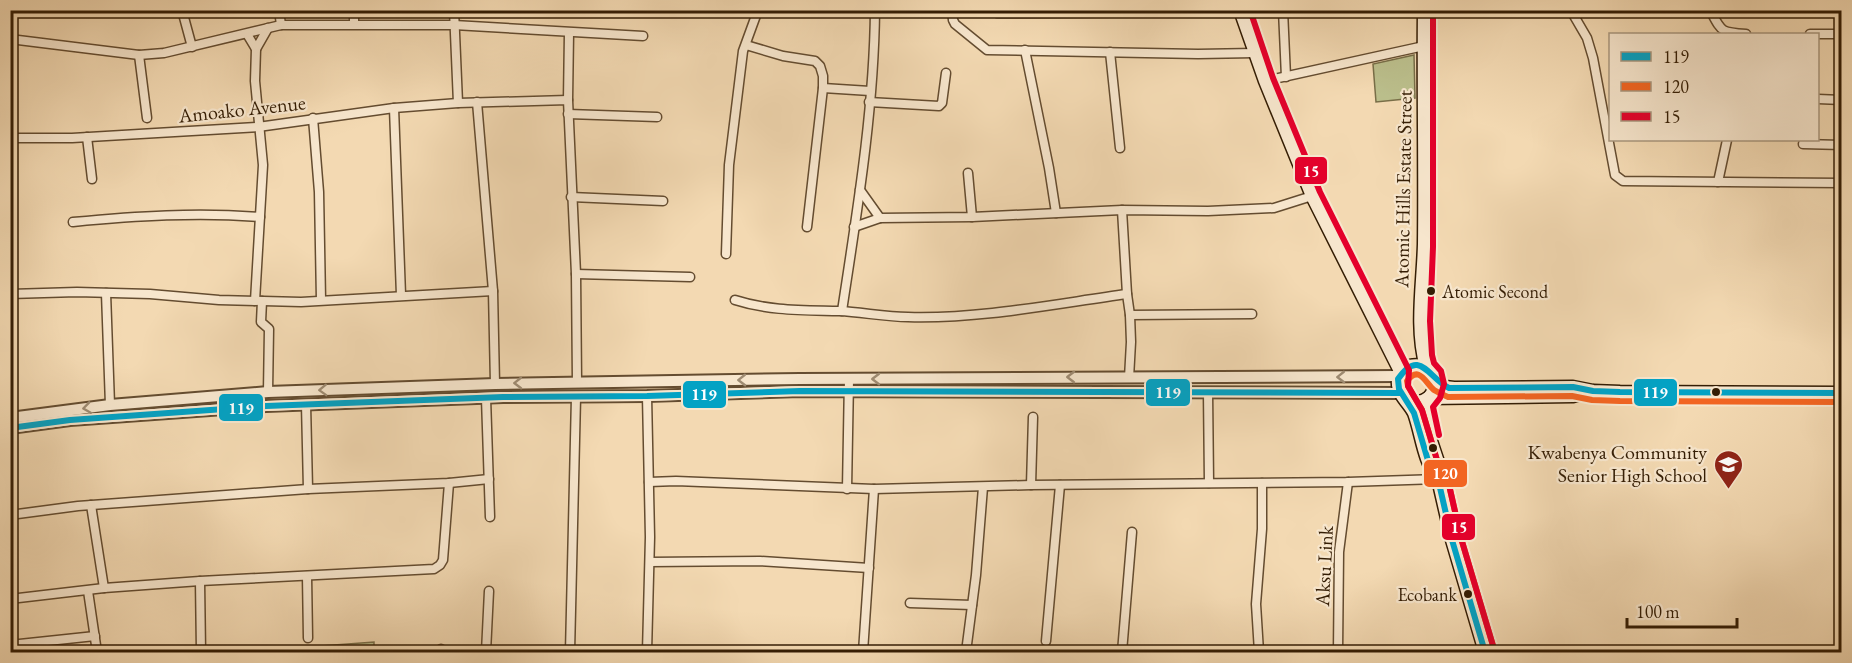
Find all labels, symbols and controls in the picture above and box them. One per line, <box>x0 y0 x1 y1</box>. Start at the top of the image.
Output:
legend <box>1609 33 1819 141</box>
text: 119 <box>1663 45 1689 68</box>
text: 120 <box>1663 75 1689 98</box>
street label: Amoako Avenue <box>176 89 307 129</box>
street label: Atomic Hills Estate Street <box>1388 89 1418 289</box>
text: 15 <box>1663 105 1680 128</box>
line badge: 15 <box>1294 156 1328 185</box>
text: 15 <box>1303 161 1319 182</box>
place label: Atomic Second <box>1441 280 1549 303</box>
marker: Atomic Second <box>1425 285 1437 297</box>
one-way arrow <box>1066 371 1075 383</box>
one-way arrow <box>1336 371 1345 383</box>
one-way arrow <box>871 373 880 385</box>
one-way arrow <box>737 374 746 386</box>
one-way arrow <box>514 377 523 390</box>
line badge: 119 <box>1145 378 1191 407</box>
line badge: 119 <box>1633 378 1678 407</box>
line badge: 119 <box>682 380 727 409</box>
text: 119 <box>1155 382 1181 403</box>
text: 119 <box>1642 382 1668 403</box>
one-way arrow <box>319 384 328 396</box>
text: 119 <box>691 384 717 405</box>
unlabelled marker <box>1710 386 1722 398</box>
line badge: 119 <box>218 393 264 422</box>
text: 119 <box>228 398 254 419</box>
one-way arrow <box>82 401 92 413</box>
place label: Kwabenya Community Senior High School <box>1527 439 1707 488</box>
unlabelled marker <box>1427 442 1439 454</box>
school or university icon: Kwabenya Community Senior High School <box>1712 448 1744 490</box>
line badge: 120 <box>1423 459 1468 488</box>
text: 120 <box>1432 463 1458 484</box>
line badge: 15 <box>1441 513 1476 541</box>
text: 15 <box>1451 517 1467 538</box>
street label: Aksu Link <box>1309 524 1339 608</box>
place label: Ecobank <box>1397 583 1458 606</box>
marker: Ecobank <box>1462 588 1474 600</box>
scale bar <box>1627 591 1736 629</box>
text: 100 m <box>1636 600 1680 623</box>

